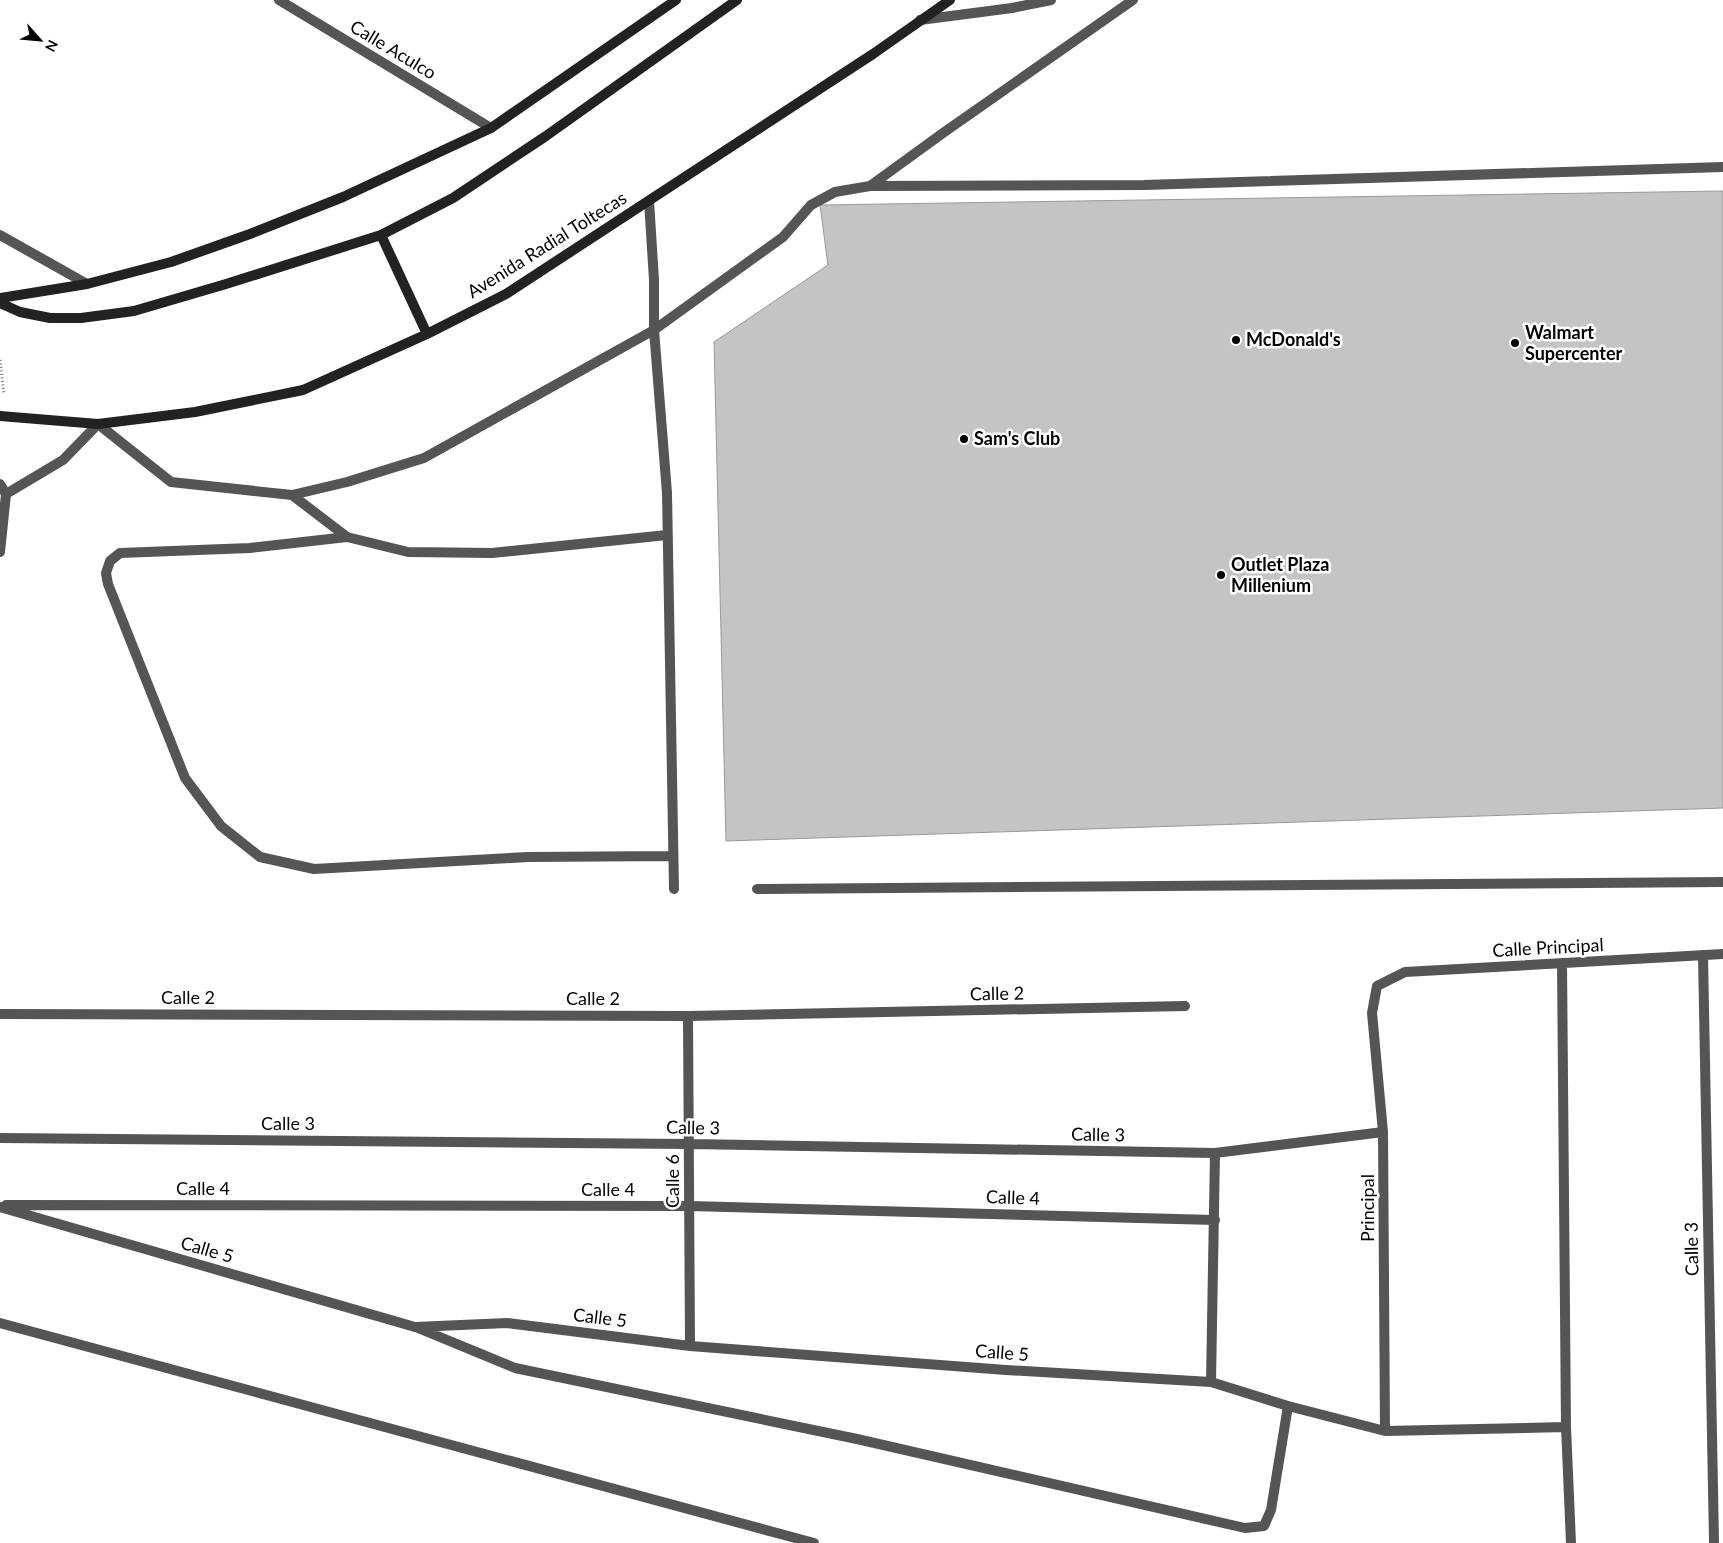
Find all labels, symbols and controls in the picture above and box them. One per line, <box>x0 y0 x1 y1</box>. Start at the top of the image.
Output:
north arrow <box>15 15 65 65</box>
street label: Calle Aculco <box>347 15 441 83</box>
text: N <box>42 37 62 55</box>
street label: Avenida Radial Toltecas <box>463 186 630 302</box>
place label: Walmart Supercenter <box>1525 321 1623 364</box>
place label: McDonald's <box>1246 328 1341 350</box>
marker: McDonald's <box>1230 334 1242 346</box>
marker: Walmart Supercenter <box>1509 337 1521 349</box>
place label: Sam's Club <box>974 427 1060 449</box>
marker: Sam's Club <box>958 433 970 445</box>
place label: Outlet Plaza Millenium <box>1231 553 1329 596</box>
marker: Outlet Plaza Millenium <box>1215 569 1227 581</box>
street label: Calle Principal <box>1492 933 1604 961</box>
street label: Calle 2 <box>970 982 1024 1004</box>
street label: Calle 2 <box>161 986 215 1008</box>
street label: Calle 2 <box>566 987 620 1009</box>
street label: Calle 3 <box>261 1112 315 1134</box>
street label: Calle 3 <box>666 1116 720 1138</box>
street label: Calle 3 <box>1071 1123 1125 1145</box>
street label: Calle 6 <box>661 1154 683 1208</box>
street label: Principal <box>1356 1174 1378 1242</box>
street label: Calle 4 <box>176 1177 230 1199</box>
street label: Calle 4 <box>581 1178 635 1200</box>
street label: Calle 4 <box>986 1185 1040 1209</box>
street label: Calle 3 <box>1680 1222 1702 1276</box>
street label: Calle 5 <box>178 1231 236 1267</box>
street label: Calle 5 <box>572 1303 628 1331</box>
street label: Calle 5 <box>974 1339 1030 1365</box>

